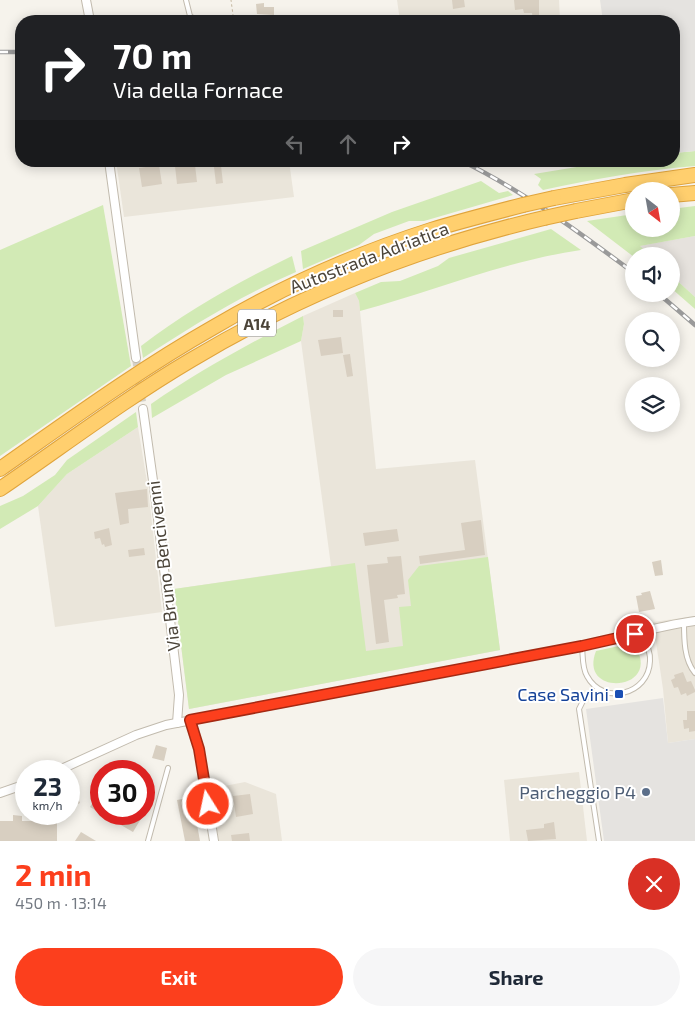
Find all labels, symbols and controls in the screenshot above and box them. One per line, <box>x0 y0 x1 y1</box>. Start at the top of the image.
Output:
text: 70 m <box>113 34 192 76</box>
icon: right <box>30 35 95 100</box>
text: Via della Fornace <box>113 76 283 102</box>
icon: left <box>281 130 309 158</box>
icon: ahead <box>334 130 362 158</box>
icon: right <box>387 130 415 158</box>
north arrow <box>625 182 680 238</box>
map controls <box>625 182 680 432</box>
street label: Autostrada Adriatica <box>286 217 452 297</box>
button: sound <box>625 247 680 302</box>
road number: A14 <box>238 309 276 336</box>
button: search <box>625 312 680 367</box>
button: layers <box>625 377 680 432</box>
street label: Via Bruno Bencivenni <box>142 479 184 653</box>
pin <box>614 613 656 655</box>
icon: arrive <box>621 620 649 648</box>
place label: Case Savini <box>517 683 609 705</box>
marker: Case Savini <box>613 688 625 700</box>
speed limit sign: 30 <box>90 760 155 825</box>
text: 23 <box>33 771 62 801</box>
position arrow <box>181 777 233 829</box>
place label: Parcheggio P4 <box>519 781 636 803</box>
marker: Parcheggio P4 <box>640 786 652 798</box>
text: km/h <box>33 798 62 812</box>
text: 2 min <box>15 856 92 892</box>
button: close <box>628 858 680 910</box>
text: 450 m · 13:14 <box>15 893 107 912</box>
button: Exit <box>15 948 343 1006</box>
button: Share <box>353 948 680 1006</box>

